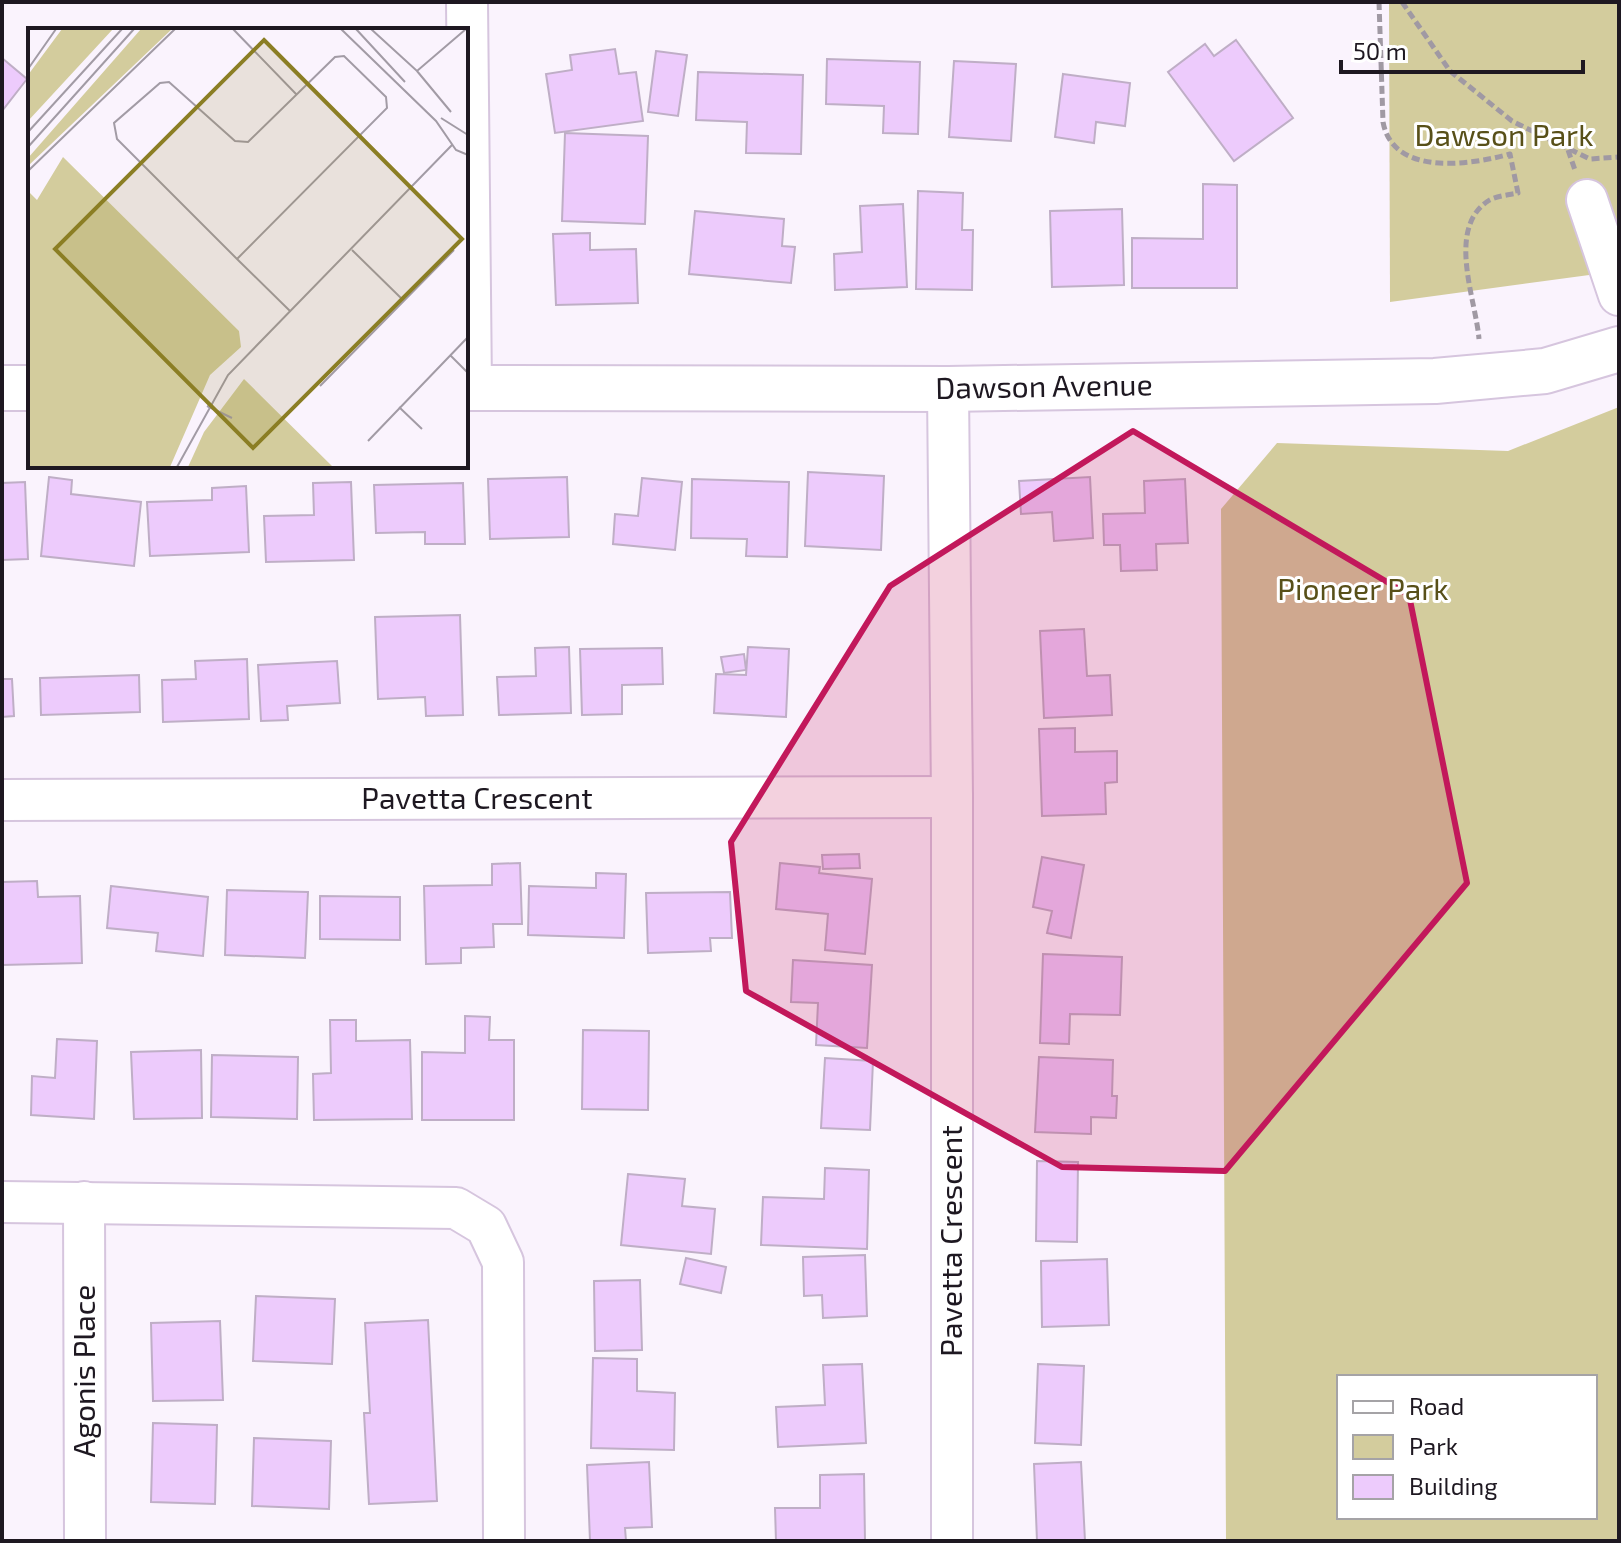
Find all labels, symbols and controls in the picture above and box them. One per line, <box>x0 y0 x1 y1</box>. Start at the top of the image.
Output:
scale bar <box>1341 24 1583 74</box>
inset map <box>28 28 468 468</box>
text: 50 m <box>1353 36 1407 65</box>
park label: Dawson Park <box>1415 116 1593 152</box>
street label: Dawson Avenue <box>935 365 1153 405</box>
park label: Pioneer Park <box>1277 570 1449 606</box>
street label: Pavetta Crescent <box>361 779 593 815</box>
street label: Pavetta Crescent <box>932 1125 968 1357</box>
street label: Agonis Place <box>65 1285 101 1457</box>
legend <box>1337 1375 1597 1519</box>
text: Road <box>1409 1391 1464 1420</box>
text: Park <box>1409 1431 1458 1460</box>
text: Building <box>1409 1471 1498 1500</box>

